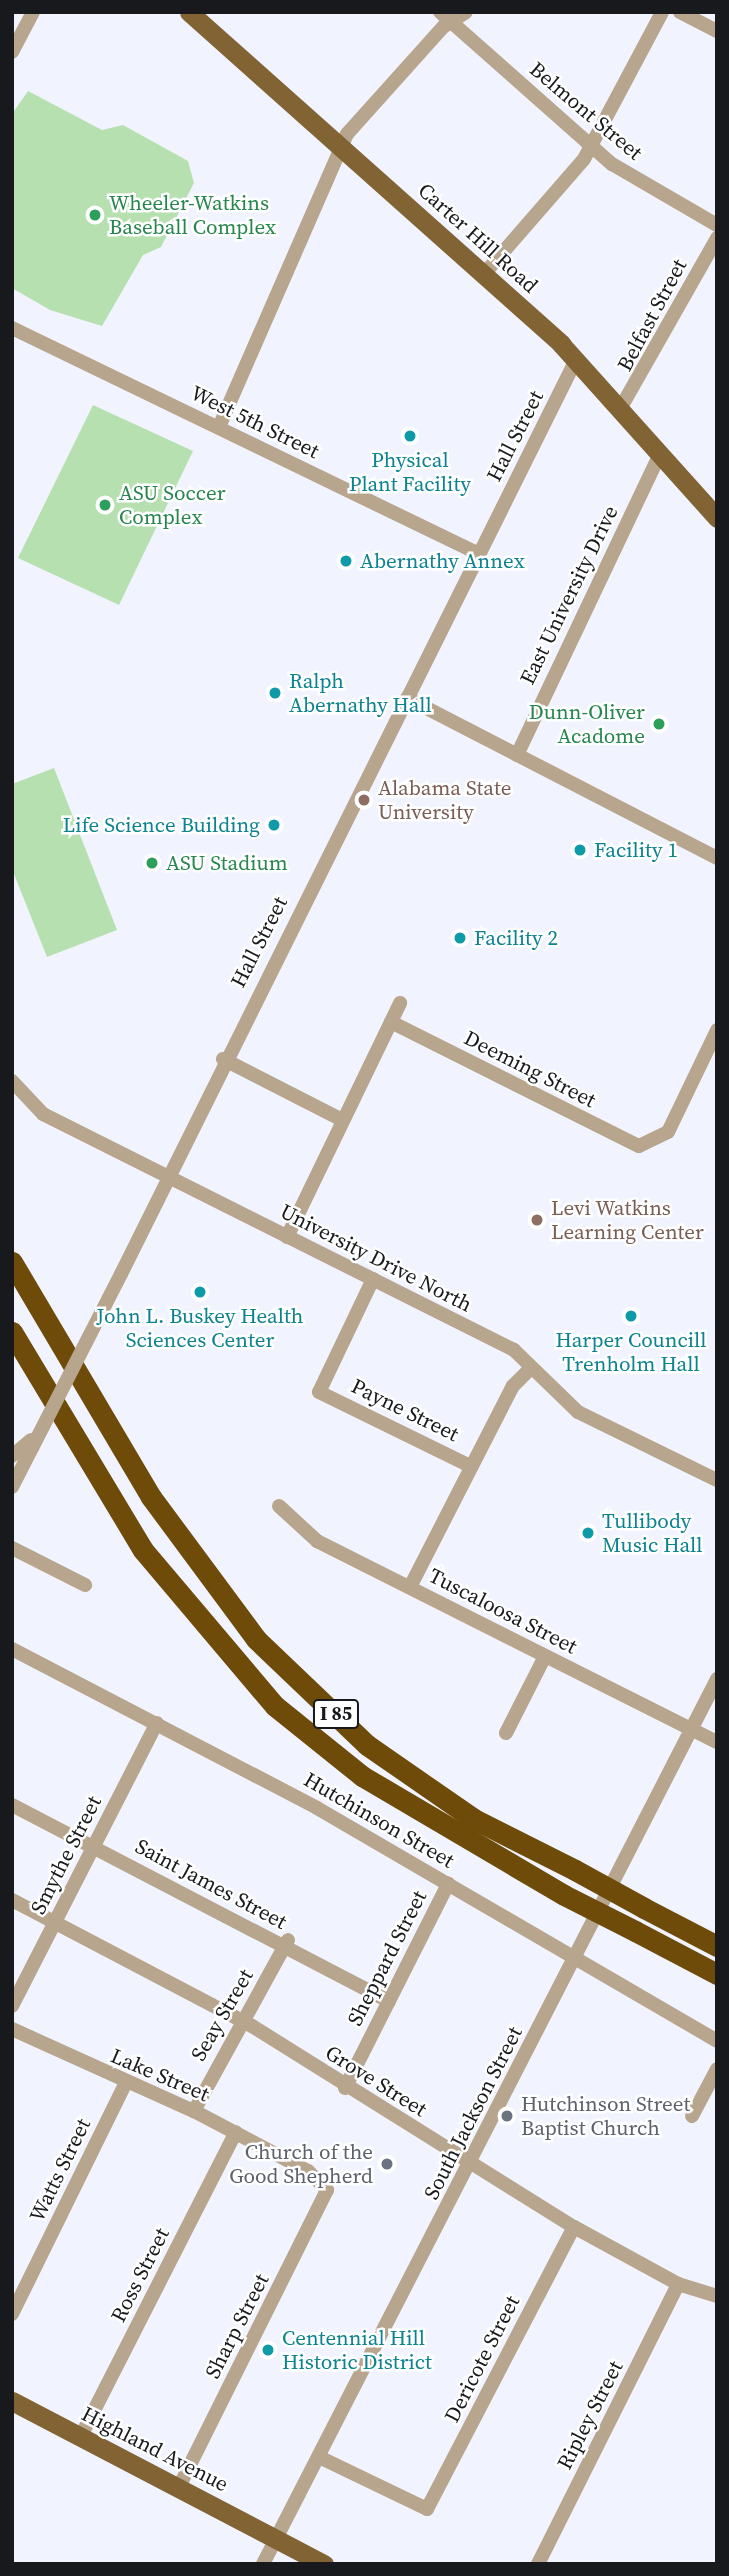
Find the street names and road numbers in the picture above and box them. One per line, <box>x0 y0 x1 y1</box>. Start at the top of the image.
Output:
street label: Belmont Street <box>525 57 647 165</box>
street label: Carter Hill Road <box>413 178 543 298</box>
street label: Belfast Street <box>612 255 692 375</box>
street label: West 5th Street <box>187 380 323 464</box>
street label: Hall Street <box>481 386 549 486</box>
street label: East University Drive <box>515 502 623 688</box>
street label: Hall Street <box>225 892 293 992</box>
street label: Deeming Street <box>460 1025 600 1113</box>
street label: University Drive North <box>276 1199 476 1317</box>
street label: Payne Street <box>347 1373 463 1447</box>
street label: Tuscaloosa Street <box>425 1563 581 1659</box>
road number: I 85 <box>312 1698 360 1730</box>
street label: Hutchinson Street <box>299 1767 459 1873</box>
street label: Smythe Street <box>25 1792 107 1918</box>
street label: Saint James Street <box>131 1833 291 1935</box>
street label: Sheppard Street <box>342 1886 432 2030</box>
street label: Seay Street <box>186 1965 258 2065</box>
street label: South Jackson Street <box>419 2022 527 2204</box>
street label: Grove Street <box>321 2040 431 2122</box>
street label: Lake Street <box>107 2043 213 2107</box>
street label: Watts Street <box>24 2114 96 2226</box>
street label: Ross Street <box>106 2224 174 2326</box>
street label: Sharp Street <box>200 2269 274 2383</box>
street label: Dericote Street <box>439 2291 525 2427</box>
street label: Ripley Street <box>552 2357 628 2473</box>
street label: Highland Avenue <box>77 2401 233 2497</box>

